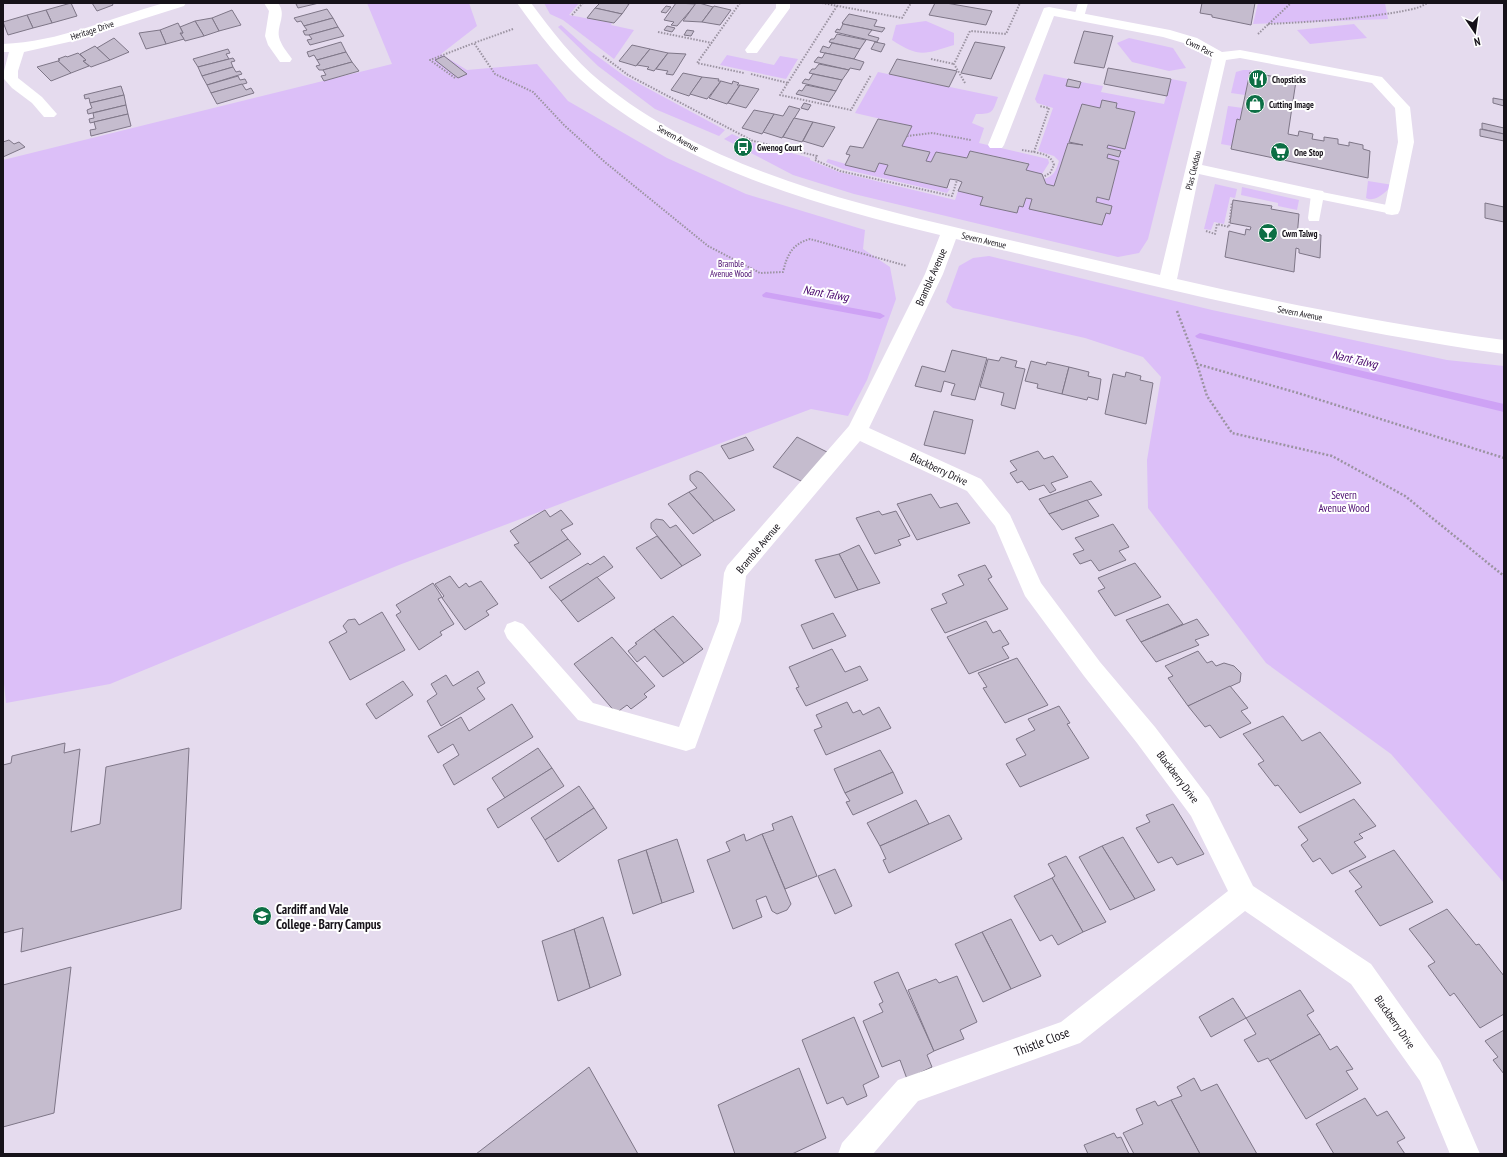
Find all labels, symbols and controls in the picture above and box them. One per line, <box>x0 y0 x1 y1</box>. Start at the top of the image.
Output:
north arrow <box>1455 12 1495 52</box>
street label: Heritage Drive <box>69 18 115 42</box>
text: N <box>1473 34 1482 49</box>
street label: Cwm Parc <box>1184 35 1217 59</box>
restaurant icon: Chopsticks <box>1247 68 1269 90</box>
place label: Chopsticks <box>1272 74 1306 85</box>
shop icon: Cutting Image <box>1244 93 1266 115</box>
place label: Cutting Image <box>1269 99 1314 110</box>
street label: Severn Avenue <box>655 122 701 154</box>
bus stop icon: Gwenog Court <box>732 136 754 158</box>
supermarket icon: One Stop <box>1269 141 1291 163</box>
place label: Gwenog Court <box>757 142 802 153</box>
place label: One Stop <box>1294 147 1323 158</box>
street label: Plas Cleddau <box>1183 149 1203 191</box>
bar icon: Cwm Talwg <box>1257 222 1279 244</box>
place label: Cwm Talwg <box>1282 228 1317 239</box>
street label: Severn Avenue <box>961 230 1008 251</box>
street label: Bramble Avenue <box>912 246 950 308</box>
park label: Bramble Avenue Wood <box>710 258 752 279</box>
water label: Nant Talwg <box>802 282 851 305</box>
street label: Severn Avenue <box>1277 303 1324 323</box>
water label: Nant Talwg <box>1331 347 1380 372</box>
street label: Blackberry Drive <box>908 450 970 489</box>
park label: Severn Avenue Wood <box>1318 488 1370 515</box>
street label: Bramble Avenue <box>733 520 783 576</box>
street label: Blackberry Drive <box>1154 748 1202 806</box>
place label: Cardiff and Vale College - Barry Campus <box>276 901 381 933</box>
school or university icon: Cardiff and Vale College - Barry Campus <box>251 905 273 927</box>
street label: Blackberry Drive <box>1372 993 1419 1052</box>
street label: Thistle Close <box>1012 1024 1072 1060</box>

